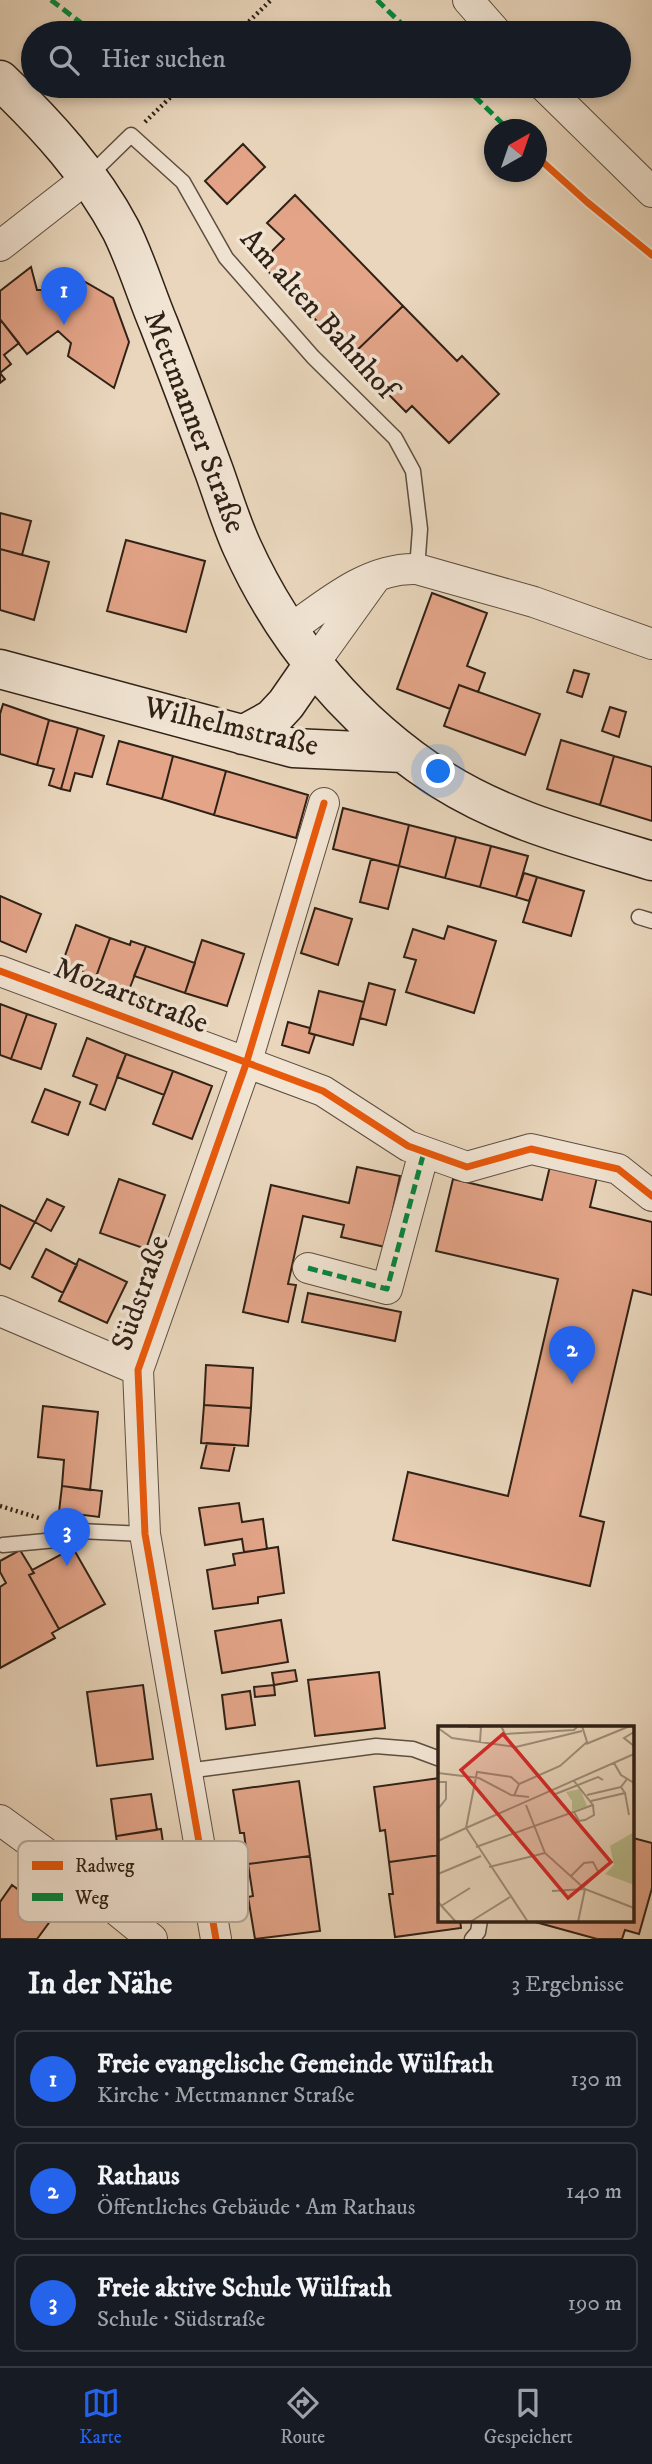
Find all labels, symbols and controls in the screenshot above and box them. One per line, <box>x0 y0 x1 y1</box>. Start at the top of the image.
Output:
search box <box>21 21 631 98</box>
icon: search <box>45 41 83 79</box>
text: Hier suchen <box>101 43 226 76</box>
north arrow <box>484 119 547 182</box>
street label: Am alten Bahnhof <box>232 221 407 410</box>
pin: 1 <box>41 267 87 325</box>
street label: Mettmanner Straße <box>135 306 253 538</box>
street label: Wilhelmstraße <box>139 689 322 765</box>
your location <box>421 754 455 788</box>
street label: Mozartstraße <box>49 950 213 1042</box>
street label: Südstraße <box>104 1231 178 1355</box>
pin: 2 <box>549 1326 595 1384</box>
pin: 3 <box>44 1508 90 1566</box>
inset map <box>438 1726 634 1922</box>
legend <box>18 1841 248 1922</box>
text: Radweg <box>75 1855 135 1878</box>
text: Weg <box>74 1887 109 1910</box>
text: In der Nähe <box>28 1966 172 2003</box>
text: 3 Ergebnisse <box>511 1970 624 1999</box>
text: Freie evangelische Gemeinde Wülfrath <box>97 2048 493 2081</box>
text: 1 <box>49 2065 57 2094</box>
text: 130 m <box>570 2065 622 2094</box>
text: Kirche · Mettmanner Straße <box>97 2081 355 2110</box>
text: Rathaus <box>97 2160 180 2193</box>
text: 2 <box>47 2177 59 2206</box>
text: 140 m <box>566 2177 622 2206</box>
text: Öffentliches Gebäude · Am Rathaus <box>97 2193 415 2222</box>
text: Freie aktive Schule Wülfrath <box>97 2272 392 2305</box>
text: 3 <box>49 2289 57 2318</box>
text: 190 m <box>568 2289 622 2318</box>
text: Schule · Südstraße <box>97 2305 265 2334</box>
tab: Karte <box>79 2384 122 2449</box>
tab: Route <box>280 2384 325 2449</box>
tab: Gespeichert <box>484 2384 573 2449</box>

